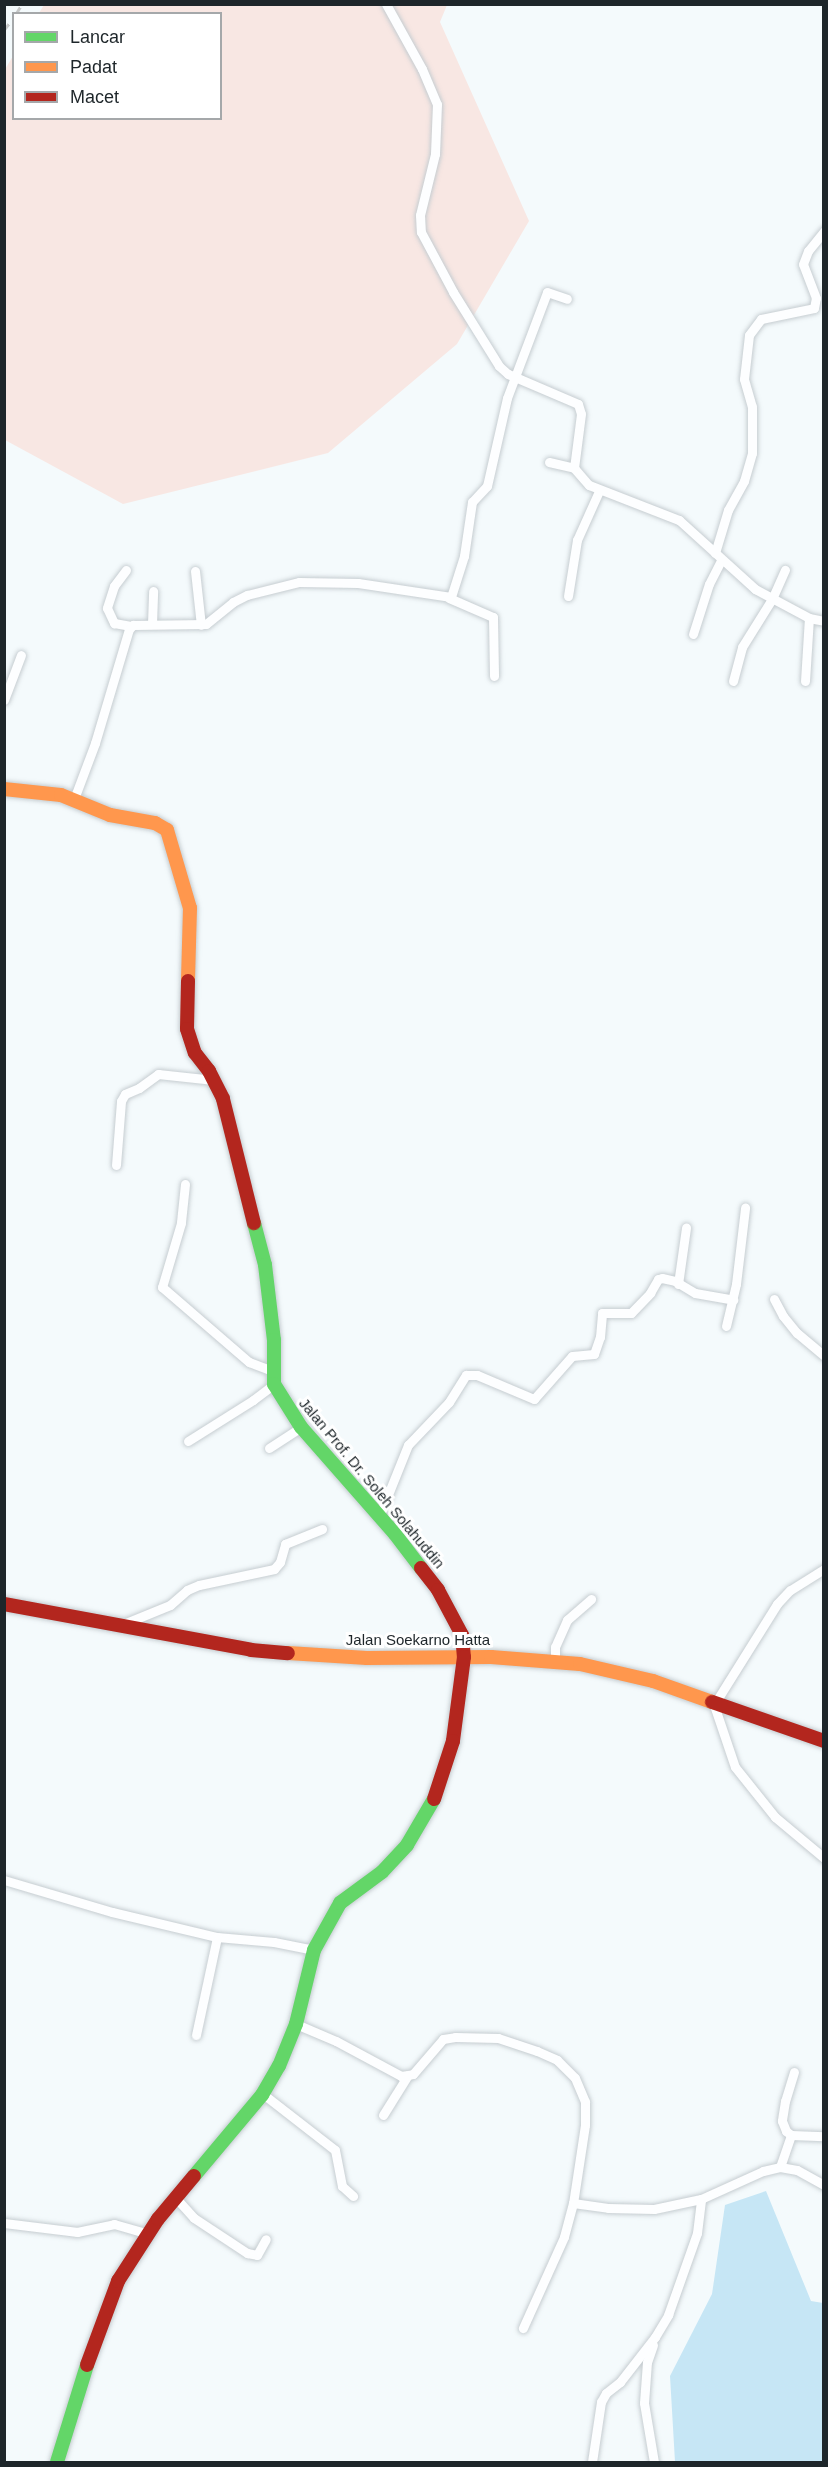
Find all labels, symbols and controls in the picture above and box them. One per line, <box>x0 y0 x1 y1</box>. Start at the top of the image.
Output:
legend <box>12 12 222 120</box>
text: Lancar <box>70 27 125 47</box>
text: Padat <box>70 57 117 77</box>
text: Macet <box>70 87 119 107</box>
street label: Jalan Prof. Dr. Soleh Solahuddin <box>295 1394 449 1572</box>
street label: Jalan Soekarno Hatta <box>346 1631 490 1649</box>

